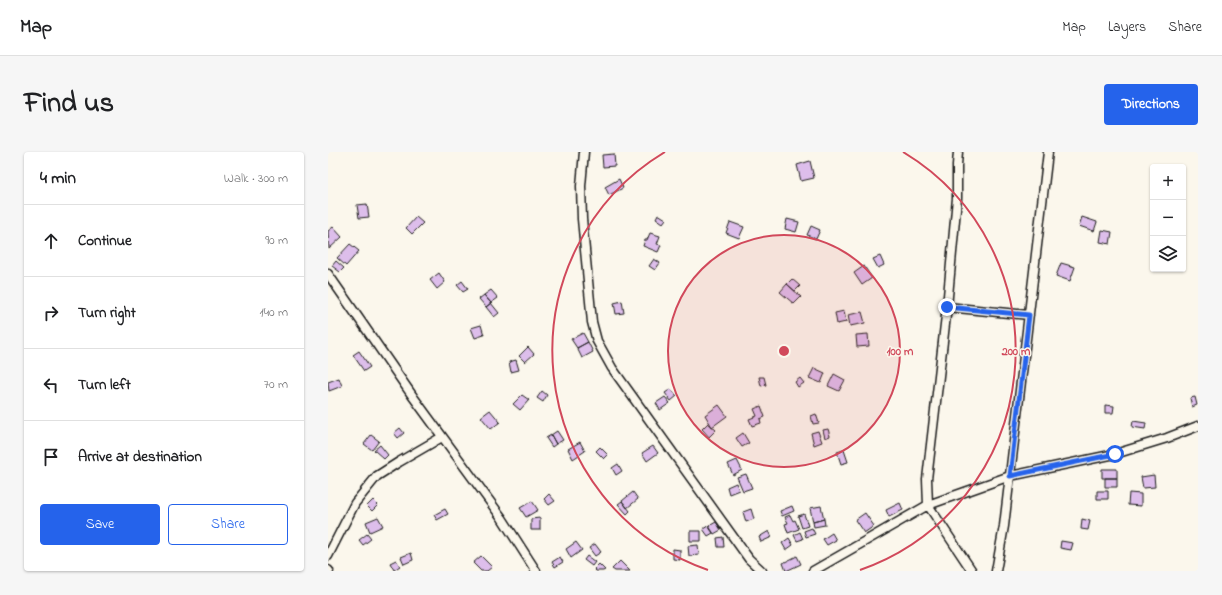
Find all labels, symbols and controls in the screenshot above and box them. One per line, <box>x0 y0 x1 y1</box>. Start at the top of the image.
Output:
text: Map <box>20 14 52 41</box>
text: Map <box>1062 17 1086 38</box>
text: Layers <box>1108 17 1146 38</box>
text: Share <box>1168 17 1202 38</box>
text: Find us <box>24 84 114 125</box>
button: Directions <box>1104 84 1198 125</box>
map controls <box>1150 164 1186 272</box>
button: + <box>1150 164 1186 200</box>
text: 4 min <box>40 166 76 191</box>
text: Walk · 300 m <box>224 169 288 188</box>
button: − <box>1150 200 1186 236</box>
icon: ahead <box>40 230 62 252</box>
text: Continue <box>78 230 132 252</box>
text: 90 m <box>265 231 288 250</box>
button: layers <box>1150 236 1186 272</box>
route end <box>938 298 956 316</box>
icon: right <box>40 302 62 324</box>
text: Turn right <box>78 302 136 324</box>
text: 140 m <box>260 303 288 322</box>
text: 100 m <box>887 343 914 361</box>
text: 200 m <box>1001 343 1031 361</box>
centre of rings <box>777 344 791 358</box>
icon: left <box>40 374 62 396</box>
text: Turn left <box>78 374 131 396</box>
text: 70 m <box>264 375 288 394</box>
route start <box>1106 445 1124 463</box>
icon: arrive <box>40 446 62 468</box>
text: Arrive at destination <box>78 446 202 468</box>
button: Save <box>40 504 160 545</box>
button: Share <box>168 504 288 545</box>

